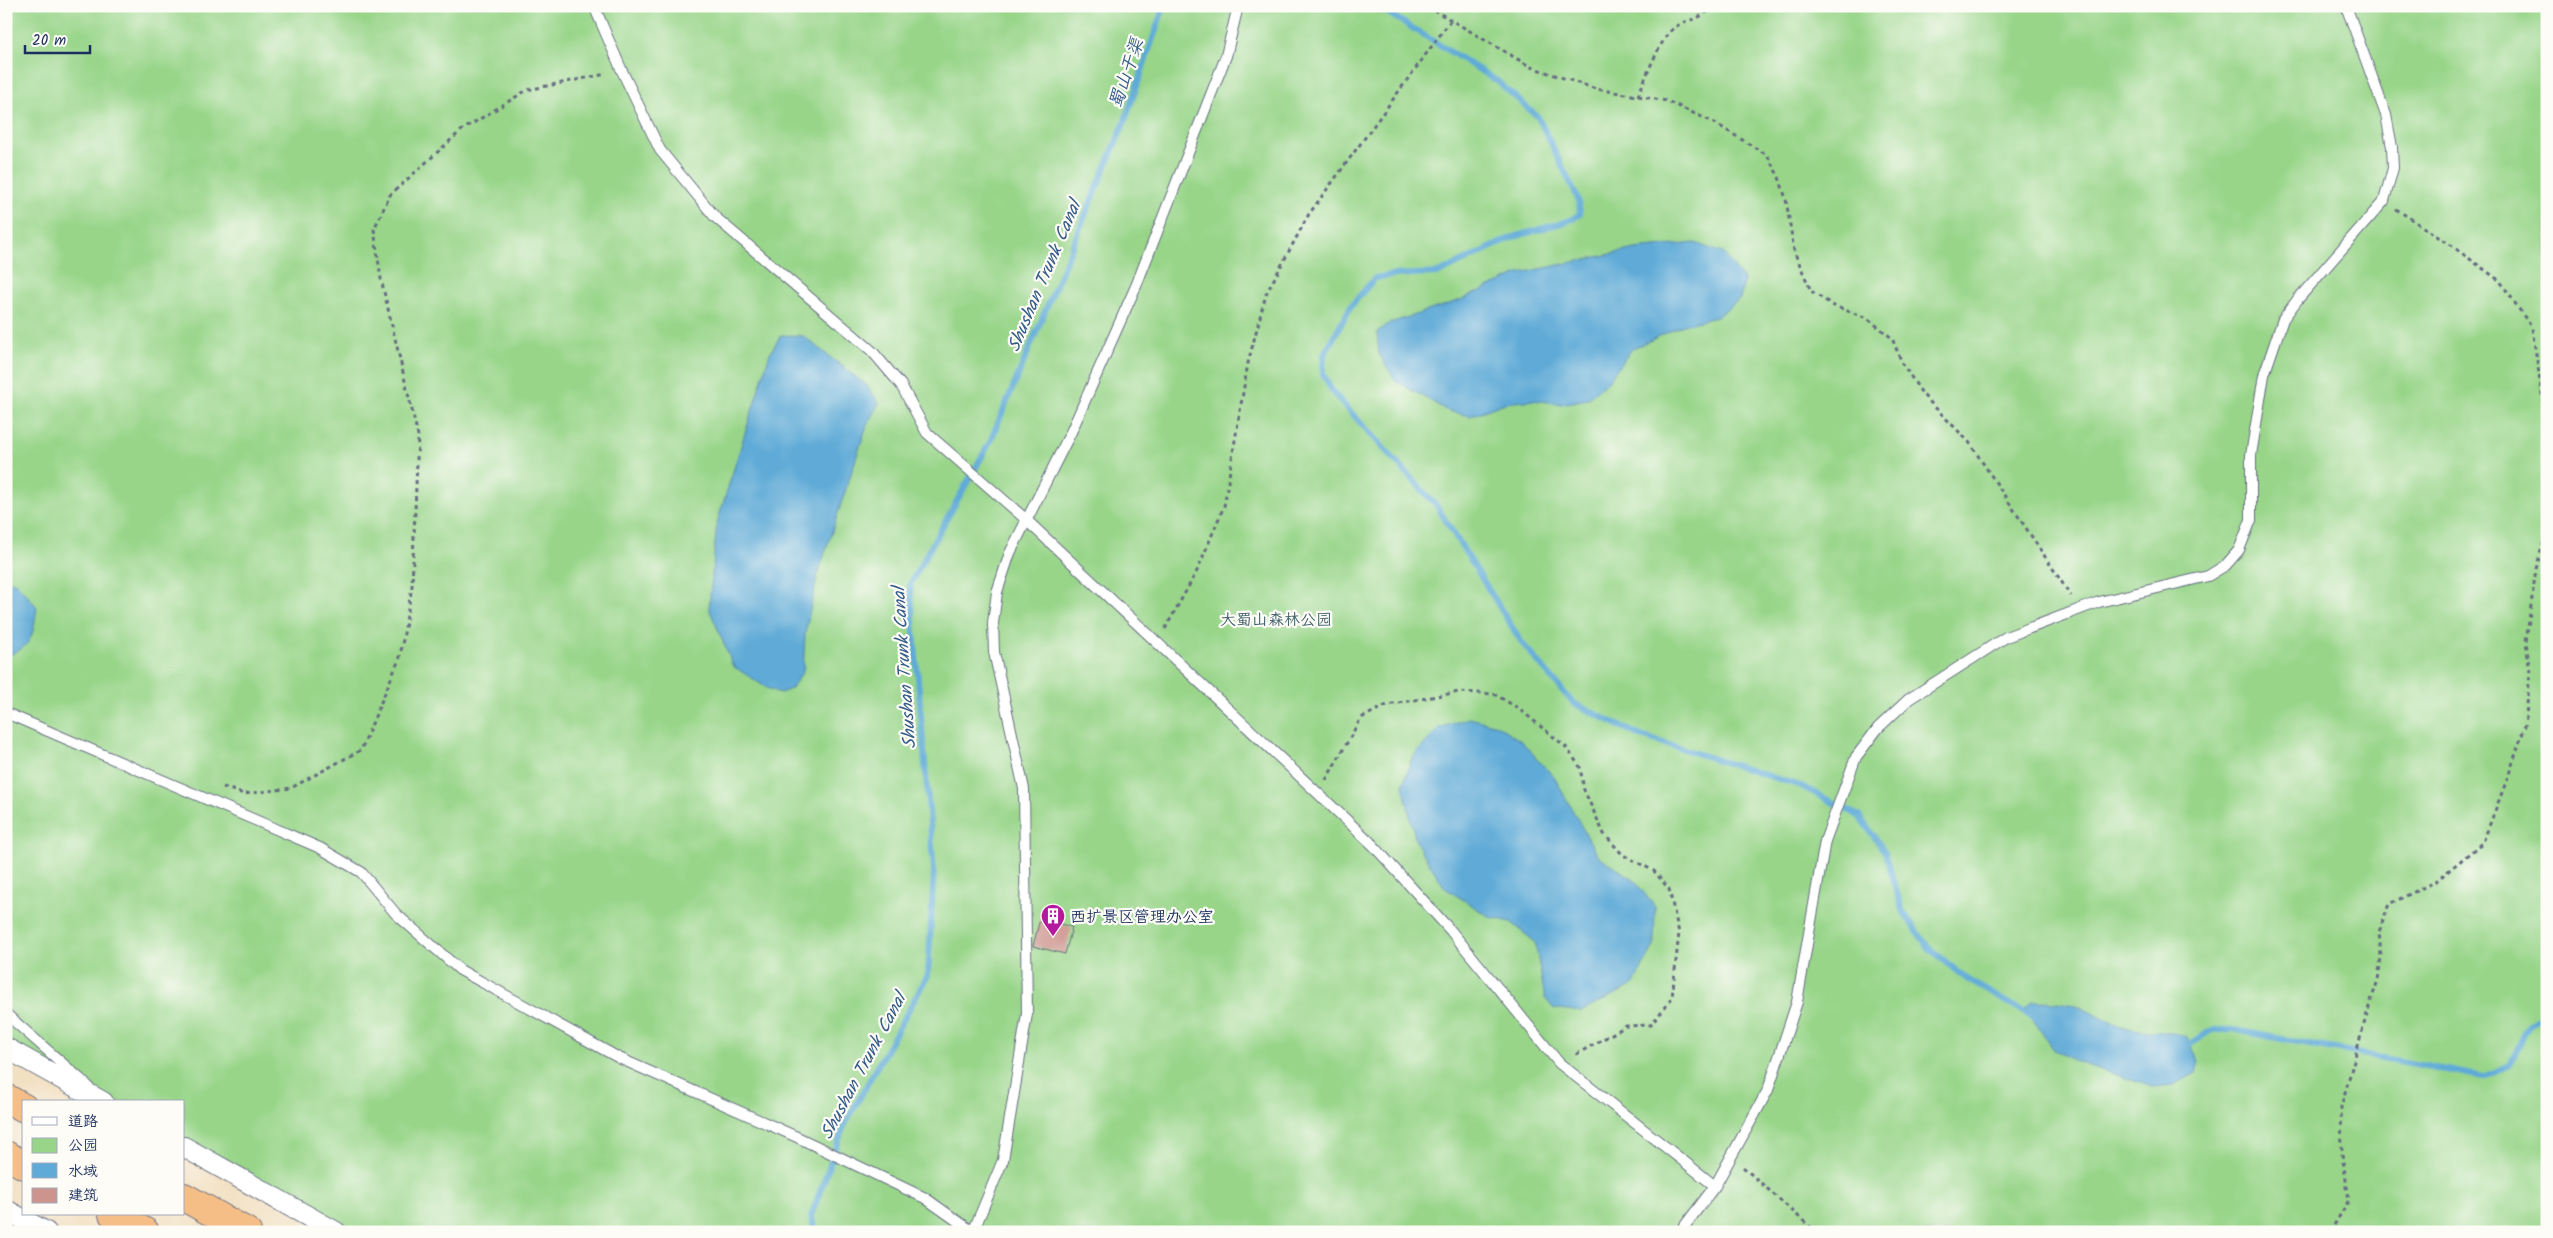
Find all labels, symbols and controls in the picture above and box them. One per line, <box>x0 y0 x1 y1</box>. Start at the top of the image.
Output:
scale bar <box>25 22 90 54</box>
text: 20 m <box>32 29 66 53</box>
water label: 蜀山干渠 <box>1102 33 1153 112</box>
water label: Shushan Trunk Canal <box>1000 193 1092 357</box>
water label: Shushan Trunk Canal <box>885 583 926 750</box>
park label: 大蜀山森林公园 <box>1220 608 1332 633</box>
building icon: 西扩景区管理办公室 <box>1040 903 1066 937</box>
place label: 西扩景区管理办公室 <box>1070 905 1214 930</box>
water label: Shushan Trunk Canal <box>814 985 917 1145</box>
legend <box>22 1100 185 1216</box>
text: 道路 <box>68 1110 98 1134</box>
text: 公园 <box>68 1134 98 1158</box>
text: 水域 <box>68 1160 98 1184</box>
text: 建筑 <box>68 1184 98 1208</box>

